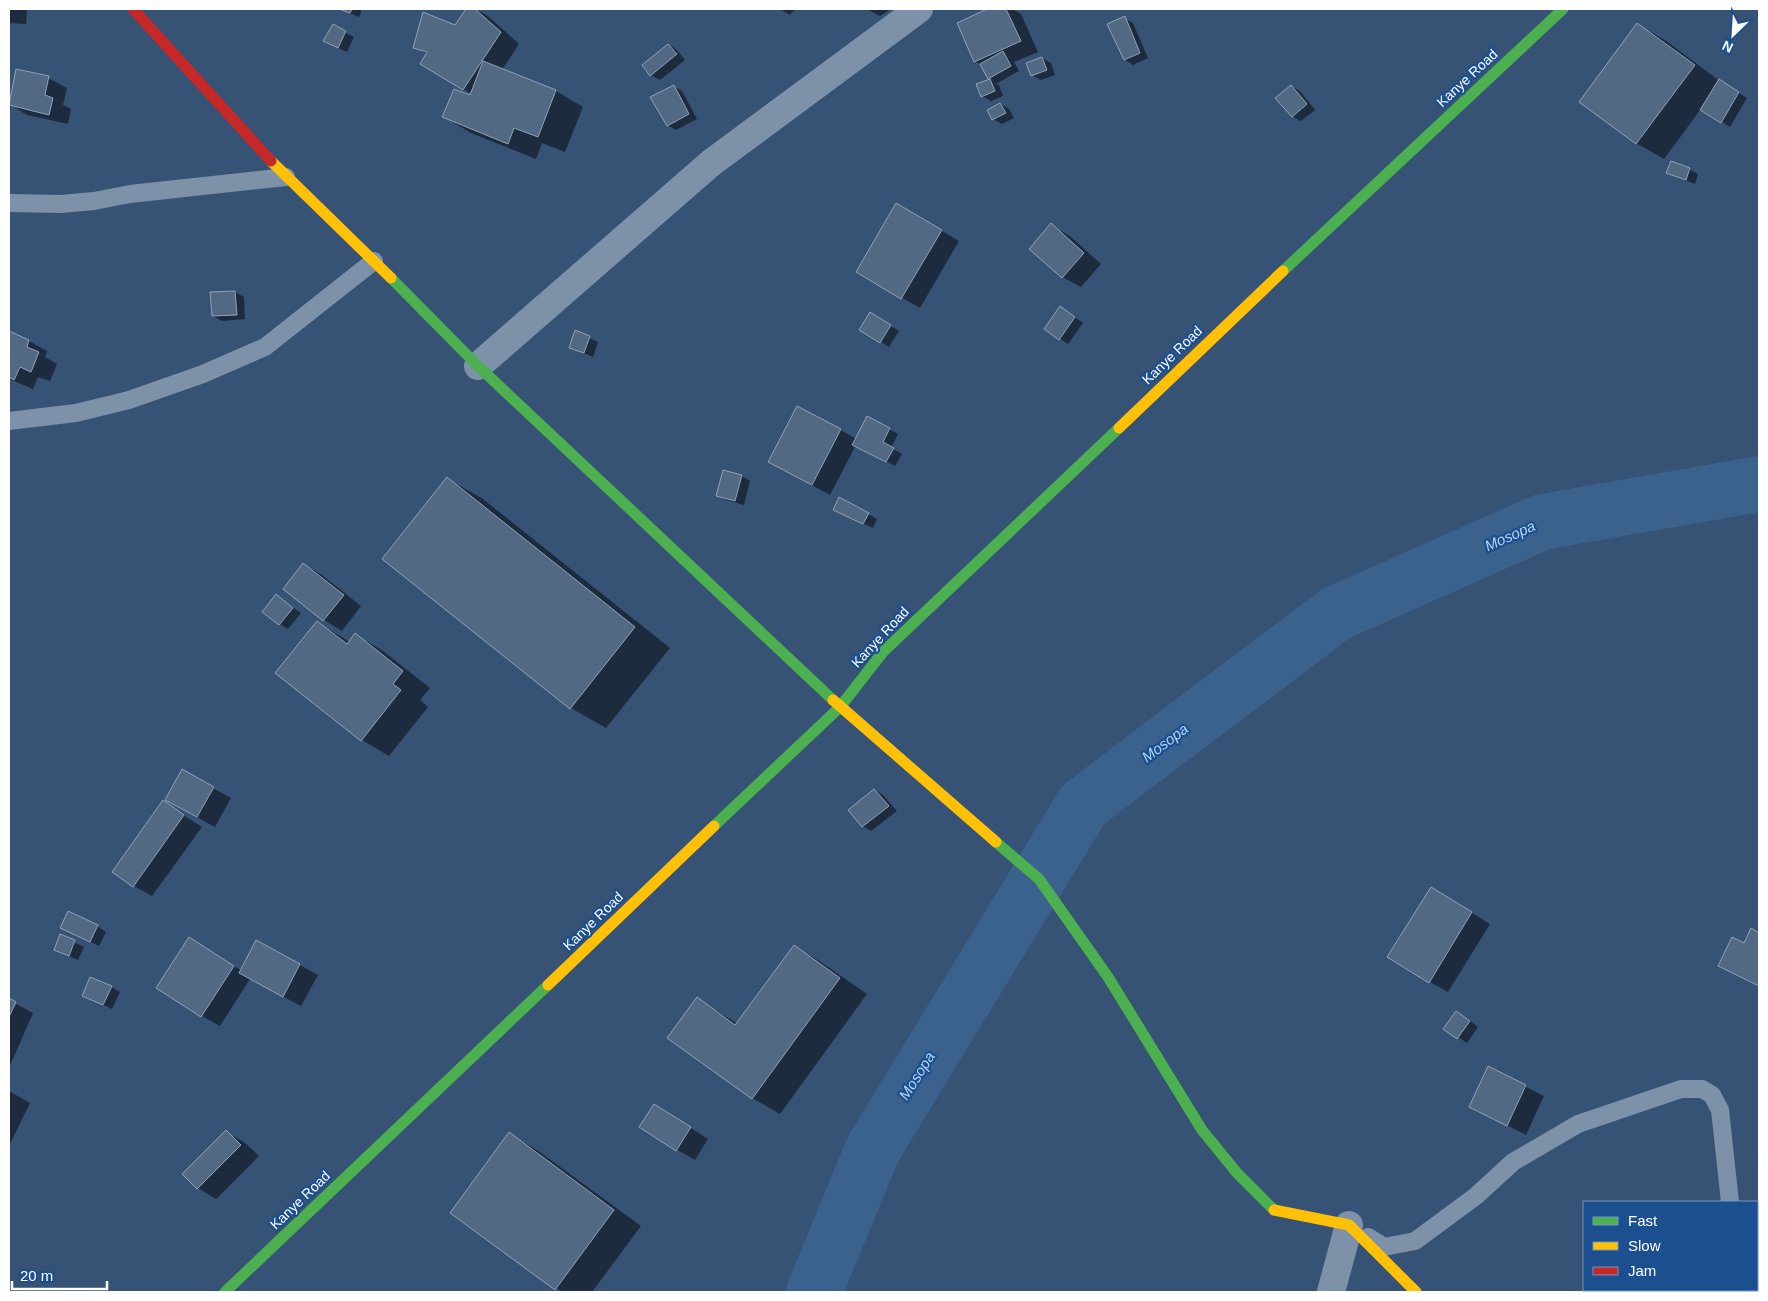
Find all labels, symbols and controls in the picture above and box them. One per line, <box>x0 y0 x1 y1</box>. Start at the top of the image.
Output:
north arrow <box>1708 10 1758 60</box>
text: N <box>1720 37 1735 56</box>
street label: Kanye Road <box>1433 46 1501 110</box>
street label: Kanye Road <box>1139 322 1205 388</box>
water label: Mosopa <box>1482 517 1538 554</box>
street label: Kanye Road <box>848 603 912 671</box>
water label: Mosopa <box>1138 720 1191 765</box>
street label: Kanye Road <box>560 888 626 954</box>
water label: Mosopa <box>895 1049 938 1103</box>
street label: Kanye Road <box>267 1167 333 1233</box>
legend <box>1583 1201 1758 1291</box>
text: Fast <box>1628 1212 1658 1229</box>
text: Slow <box>1628 1237 1661 1254</box>
scale bar <box>12 1258 108 1290</box>
text: Jam <box>1628 1262 1656 1279</box>
text: 20 m <box>20 1267 53 1284</box>

